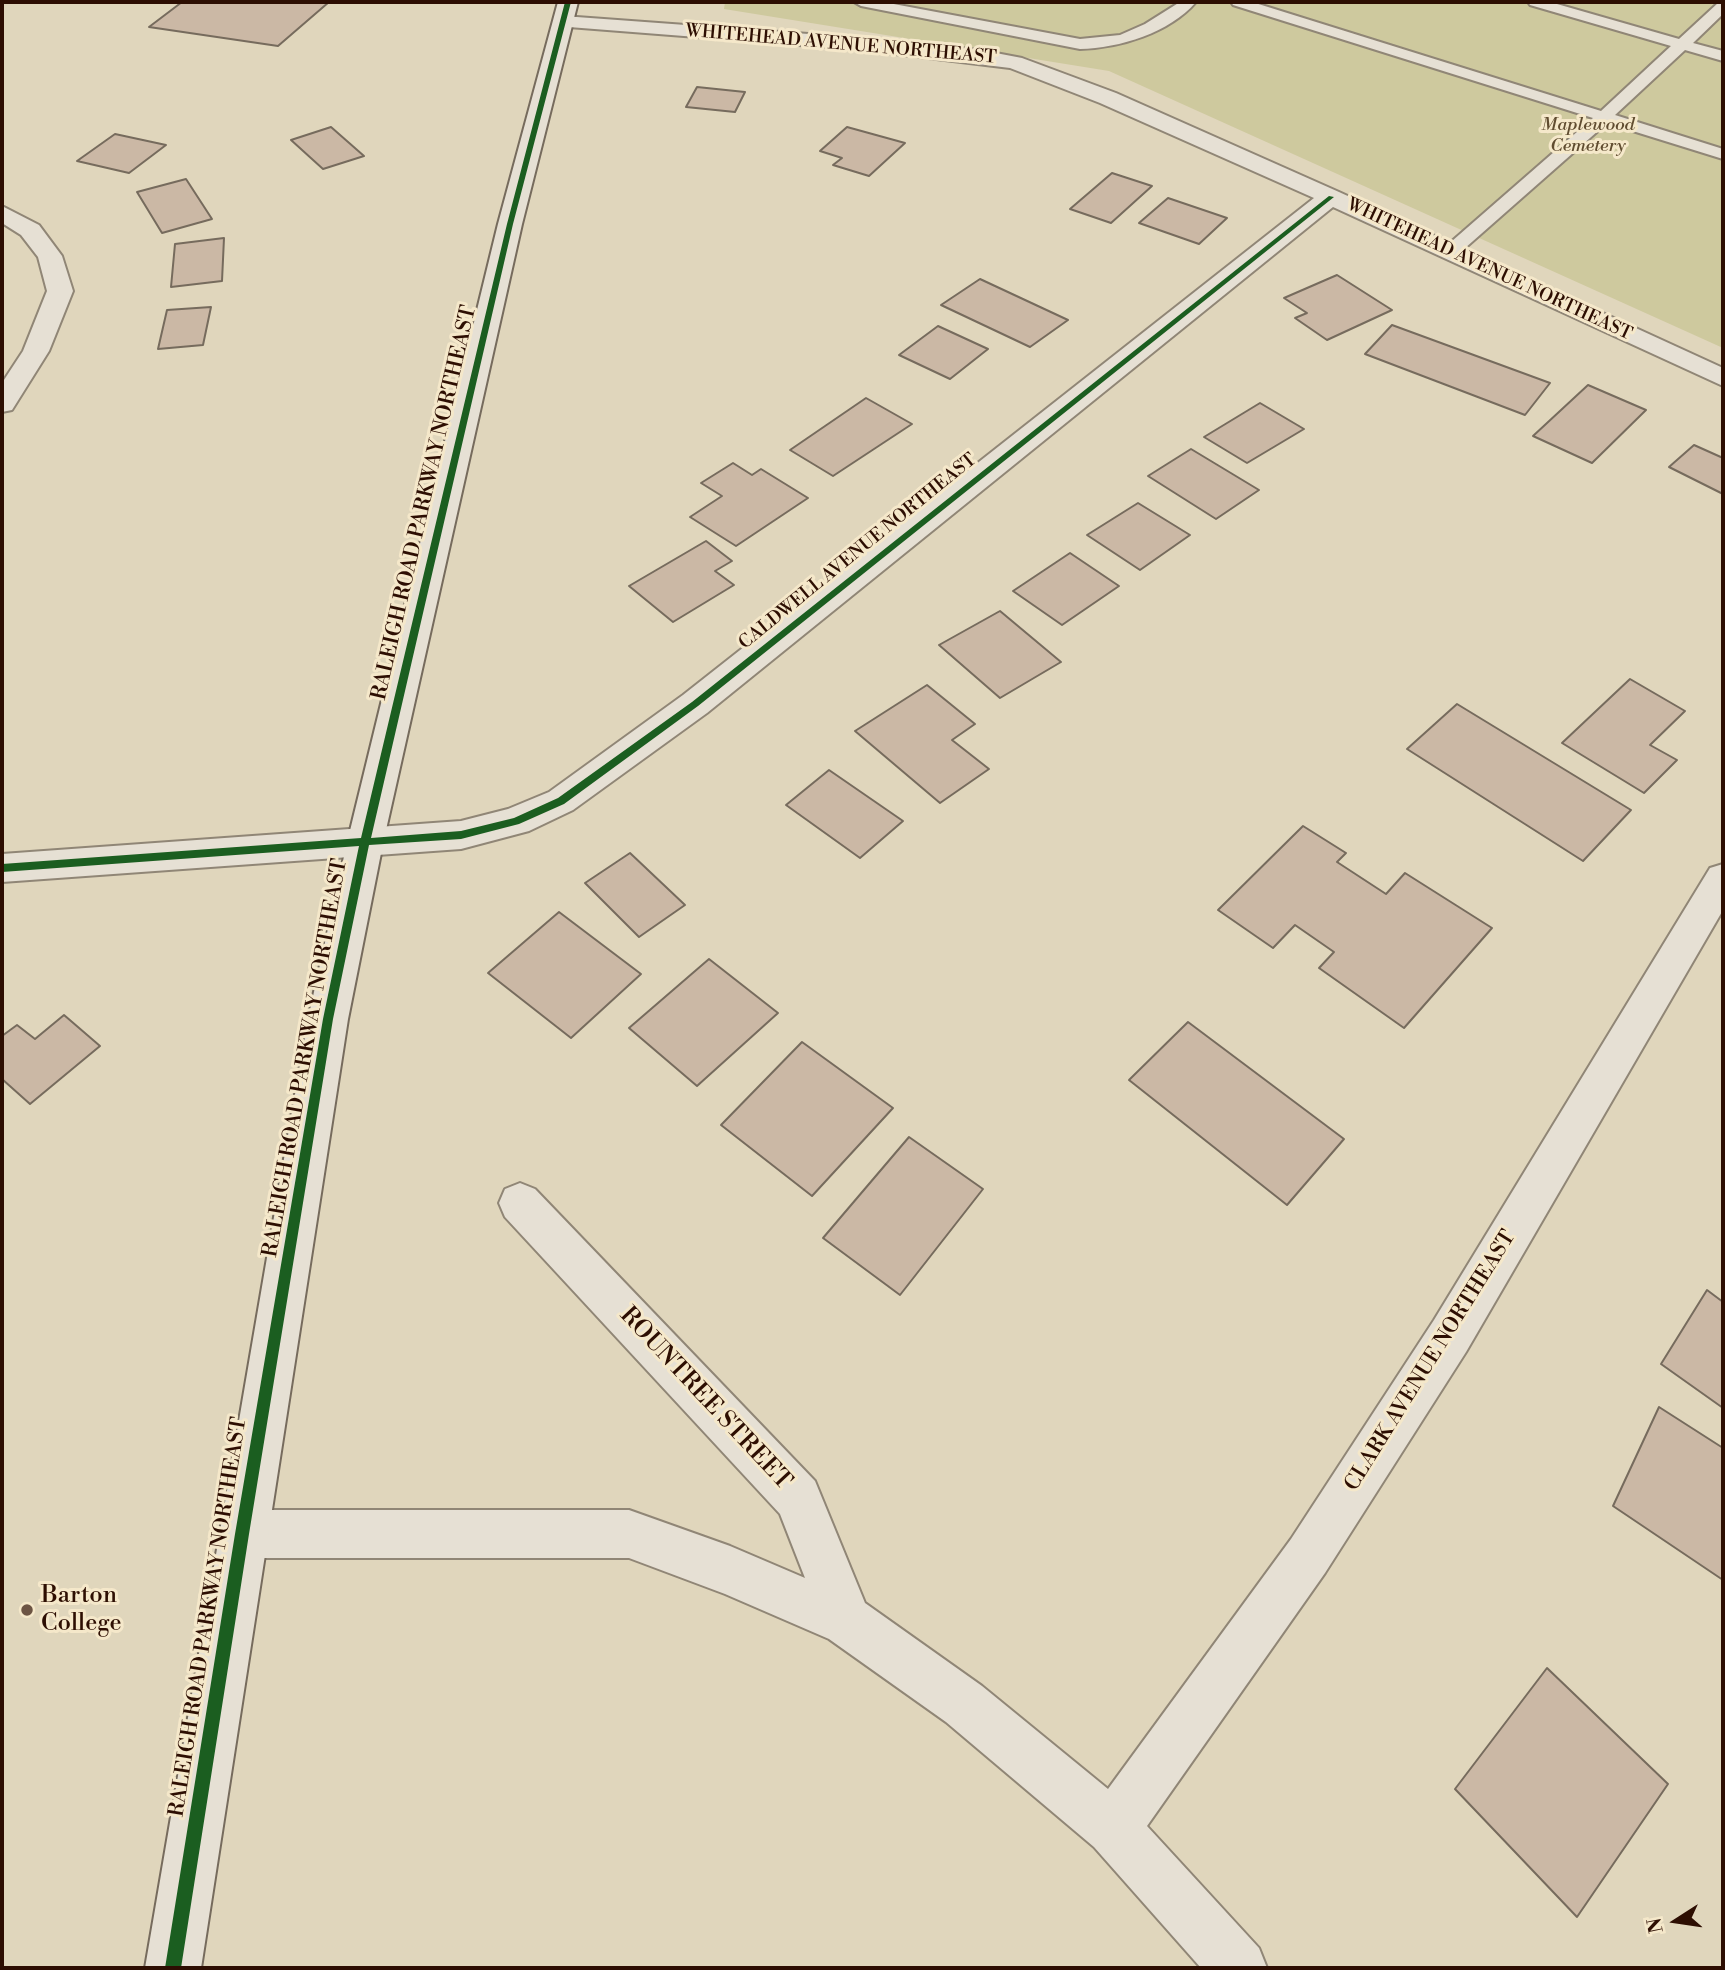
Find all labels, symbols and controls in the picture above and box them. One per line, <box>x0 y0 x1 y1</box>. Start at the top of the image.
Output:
street label: WHITEHEAD AVENUE NORTHEAST <box>684 21 998 69</box>
park label: Maplewood Cemetery <box>1541 115 1635 158</box>
street label: WHITEHEAD AVENUE NORTHEAST <box>1343 194 1635 346</box>
street label: RALEIGH ROAD PARKWAY NORTHEAST <box>367 303 483 703</box>
street label: CALDWELL AVENUE NORTHEAST <box>735 449 981 655</box>
street label: RALEIGH ROAD PARKWAY NORTHEAST <box>258 857 354 1259</box>
street label: CLARK AVENUE NORTHEAST <box>1340 1226 1522 1496</box>
street label: ROUNTREE STREET <box>613 1302 797 1496</box>
street label: RALEIGH ROAD PARKWAY NORTHEAST <box>165 1415 253 1819</box>
place label: Barton College <box>41 1582 122 1638</box>
marker: Barton College <box>19 1602 35 1618</box>
north arrow <box>1641 1886 1711 1956</box>
text: N <box>1642 1916 1669 1935</box>

